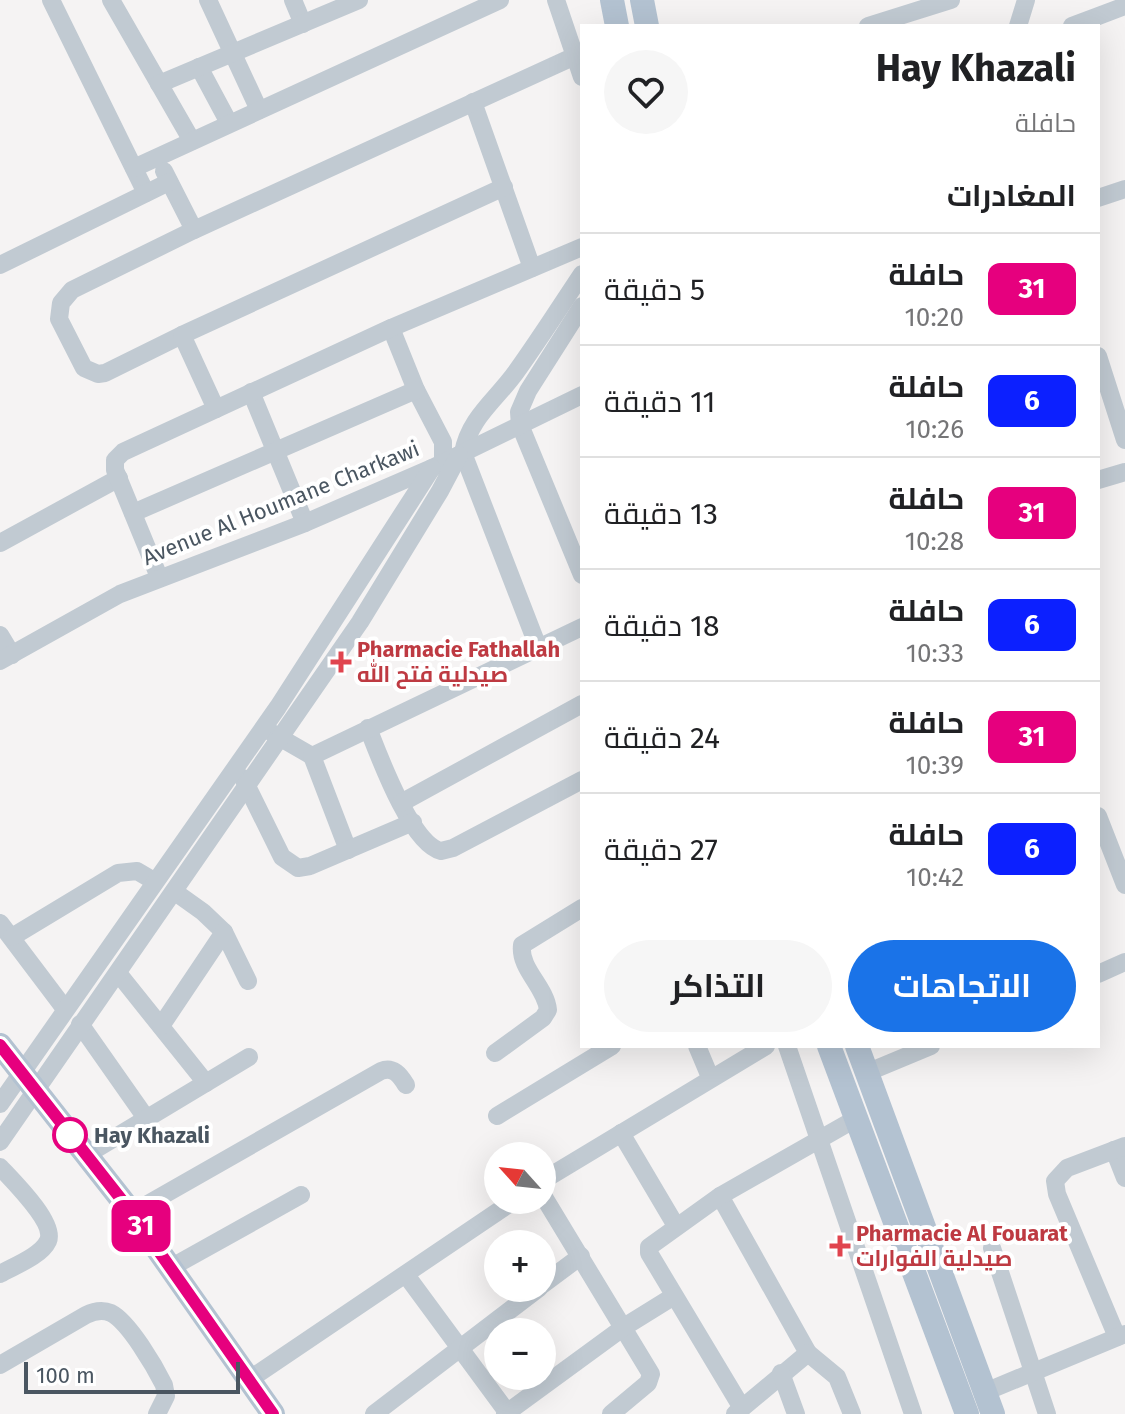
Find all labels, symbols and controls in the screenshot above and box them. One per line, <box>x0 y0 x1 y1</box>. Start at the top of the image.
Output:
text: Hay Khazali <box>876 45 1076 91</box>
button: heart <box>604 50 688 134</box>
text: حافلة <box>1015 108 1076 139</box>
text: المغادرات <box>947 178 1076 214</box>
text: حافلة <box>889 257 964 293</box>
text: 5 دقيقة <box>604 272 705 308</box>
text: 31 <box>1019 272 1045 305</box>
text: 10:20 <box>905 302 964 333</box>
text: حافلة <box>889 369 964 405</box>
text: 11 دقيقة <box>604 384 716 420</box>
text: 6 <box>1024 384 1040 417</box>
text: 10:26 <box>905 414 964 445</box>
street label: Avenue Al Houmane Charkawi <box>139 435 423 571</box>
text: حافلة <box>889 481 964 517</box>
text: 13 دقيقة <box>604 496 718 532</box>
text: 31 <box>1019 496 1045 529</box>
text: 10:28 <box>905 526 964 557</box>
text: حافلة <box>889 593 964 629</box>
text: 18 دقيقة <box>604 608 720 644</box>
text: 6 <box>1024 608 1040 641</box>
place label: Pharmacie Fathallah صيدلية فتح الله <box>357 636 560 689</box>
text: 10:33 <box>906 638 964 669</box>
marker: Pharmacie Fathallah صيدلية فتح الله <box>332 653 350 671</box>
text: حافلة <box>889 705 964 741</box>
text: 24 دقيقة <box>604 720 720 756</box>
text: 31 <box>1019 720 1045 753</box>
text: 10:39 <box>905 750 964 781</box>
text: حافلة <box>889 817 964 853</box>
text: 27 دقيقة <box>604 832 718 868</box>
text: 6 <box>1024 832 1040 865</box>
text: 10:42 <box>906 862 964 893</box>
button: التذاكر <box>604 940 832 1032</box>
button: الاتجاهات <box>848 940 1076 1032</box>
marker: Hay Khazali <box>53 1118 87 1152</box>
place label: Hay Khazali <box>94 1122 210 1149</box>
north arrow <box>484 1142 556 1214</box>
map controls <box>484 1142 556 1390</box>
line badge: 31 <box>105 1200 177 1252</box>
text: 31 <box>128 1209 154 1242</box>
place label: Pharmacie Al Fouarat صيدلية الفوارات <box>856 1220 1068 1272</box>
button: + <box>484 1230 556 1302</box>
marker: Pharmacie Al Fouarat صيدلية الفوارات <box>831 1237 849 1255</box>
button: − <box>484 1318 556 1390</box>
scale bar <box>24 1358 240 1394</box>
text: 100 m <box>36 1362 95 1389</box>

